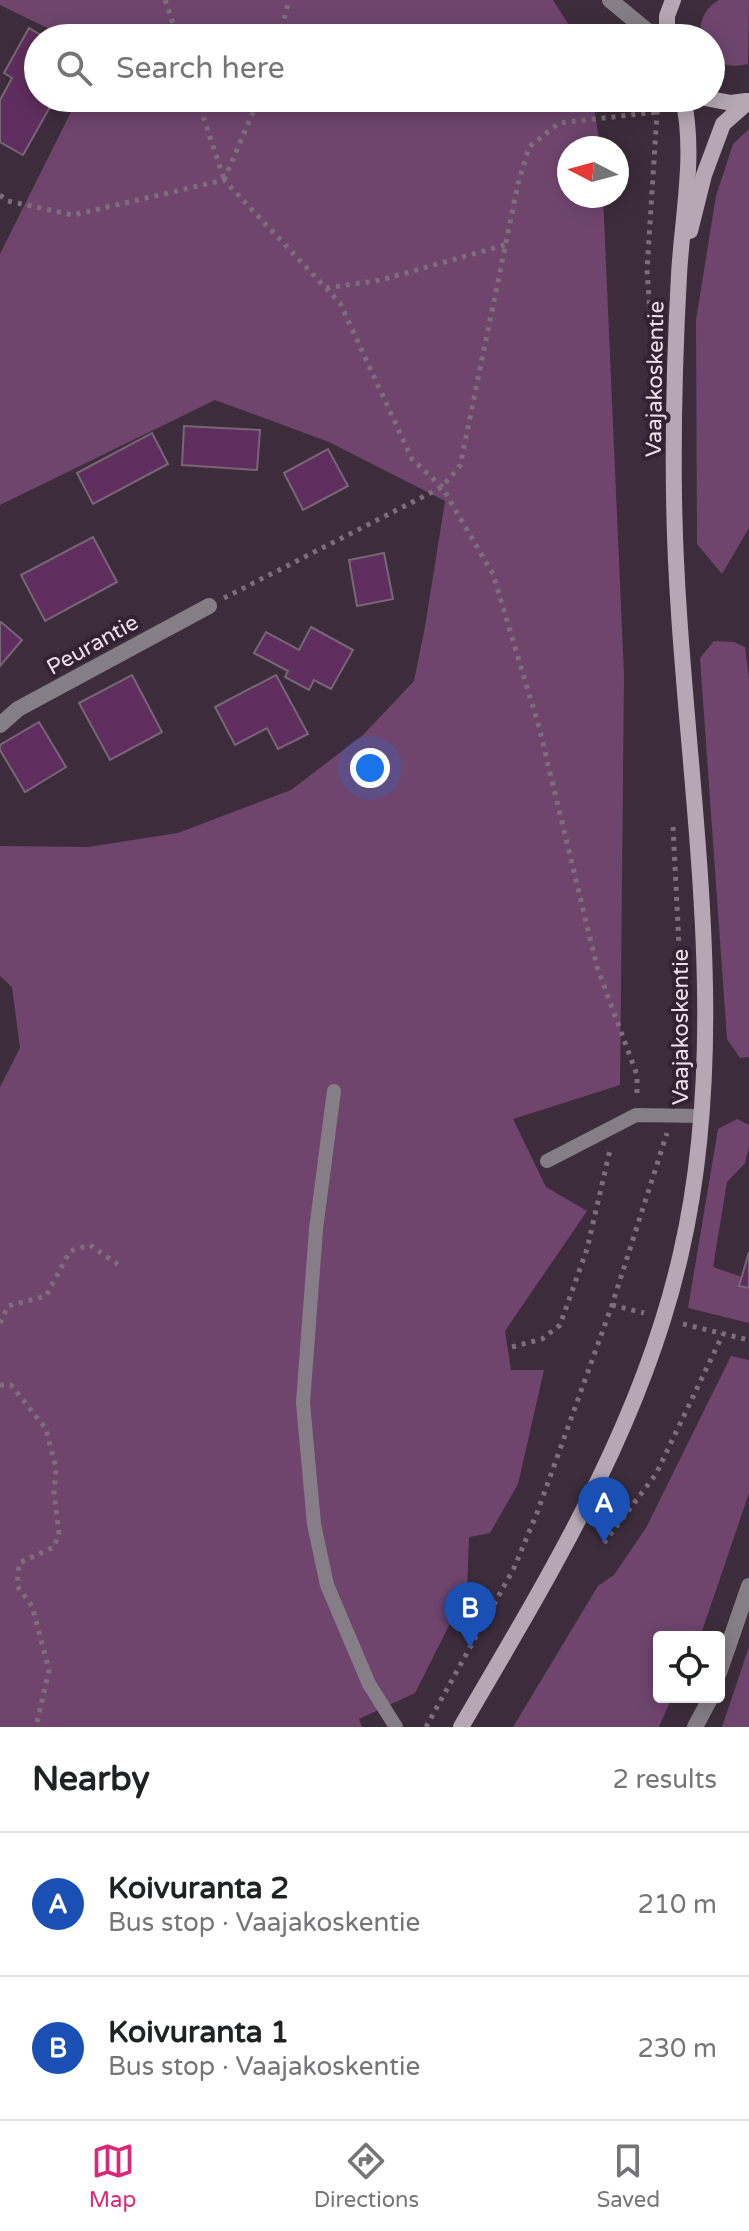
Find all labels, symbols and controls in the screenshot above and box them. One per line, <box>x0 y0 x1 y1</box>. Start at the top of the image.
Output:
search box <box>24 24 725 112</box>
icon: search <box>52 46 96 90</box>
text: Search here <box>116 50 285 87</box>
north arrow <box>557 136 629 208</box>
street label: Vaajakoskentie <box>641 301 669 457</box>
street label: Peurantie <box>42 609 143 681</box>
your location <box>350 748 390 788</box>
street label: Vaajakoskentie <box>668 949 694 1105</box>
pin: A <box>578 1477 630 1543</box>
pin: B <box>444 1582 496 1648</box>
map controls <box>653 1631 725 1703</box>
button: locate <box>653 1631 725 1703</box>
text: Nearby <box>32 1759 150 1800</box>
text: 2 results <box>612 1764 717 1795</box>
text: Koivuranta 2 <box>108 1870 289 1907</box>
text: A <box>48 1889 68 1920</box>
text: 210 m <box>637 1889 717 1920</box>
text: Bus stop · Vaajakoskentie <box>108 1907 420 1938</box>
text: Koivuranta 1 <box>108 2014 289 2051</box>
text: B <box>49 2033 67 2064</box>
text: 230 m <box>637 2033 717 2064</box>
text: Bus stop · Vaajakoskentie <box>108 2051 420 2082</box>
tab: Map <box>89 2139 136 2213</box>
tab: Directions <box>314 2139 419 2213</box>
tab: Saved <box>597 2139 660 2213</box>

